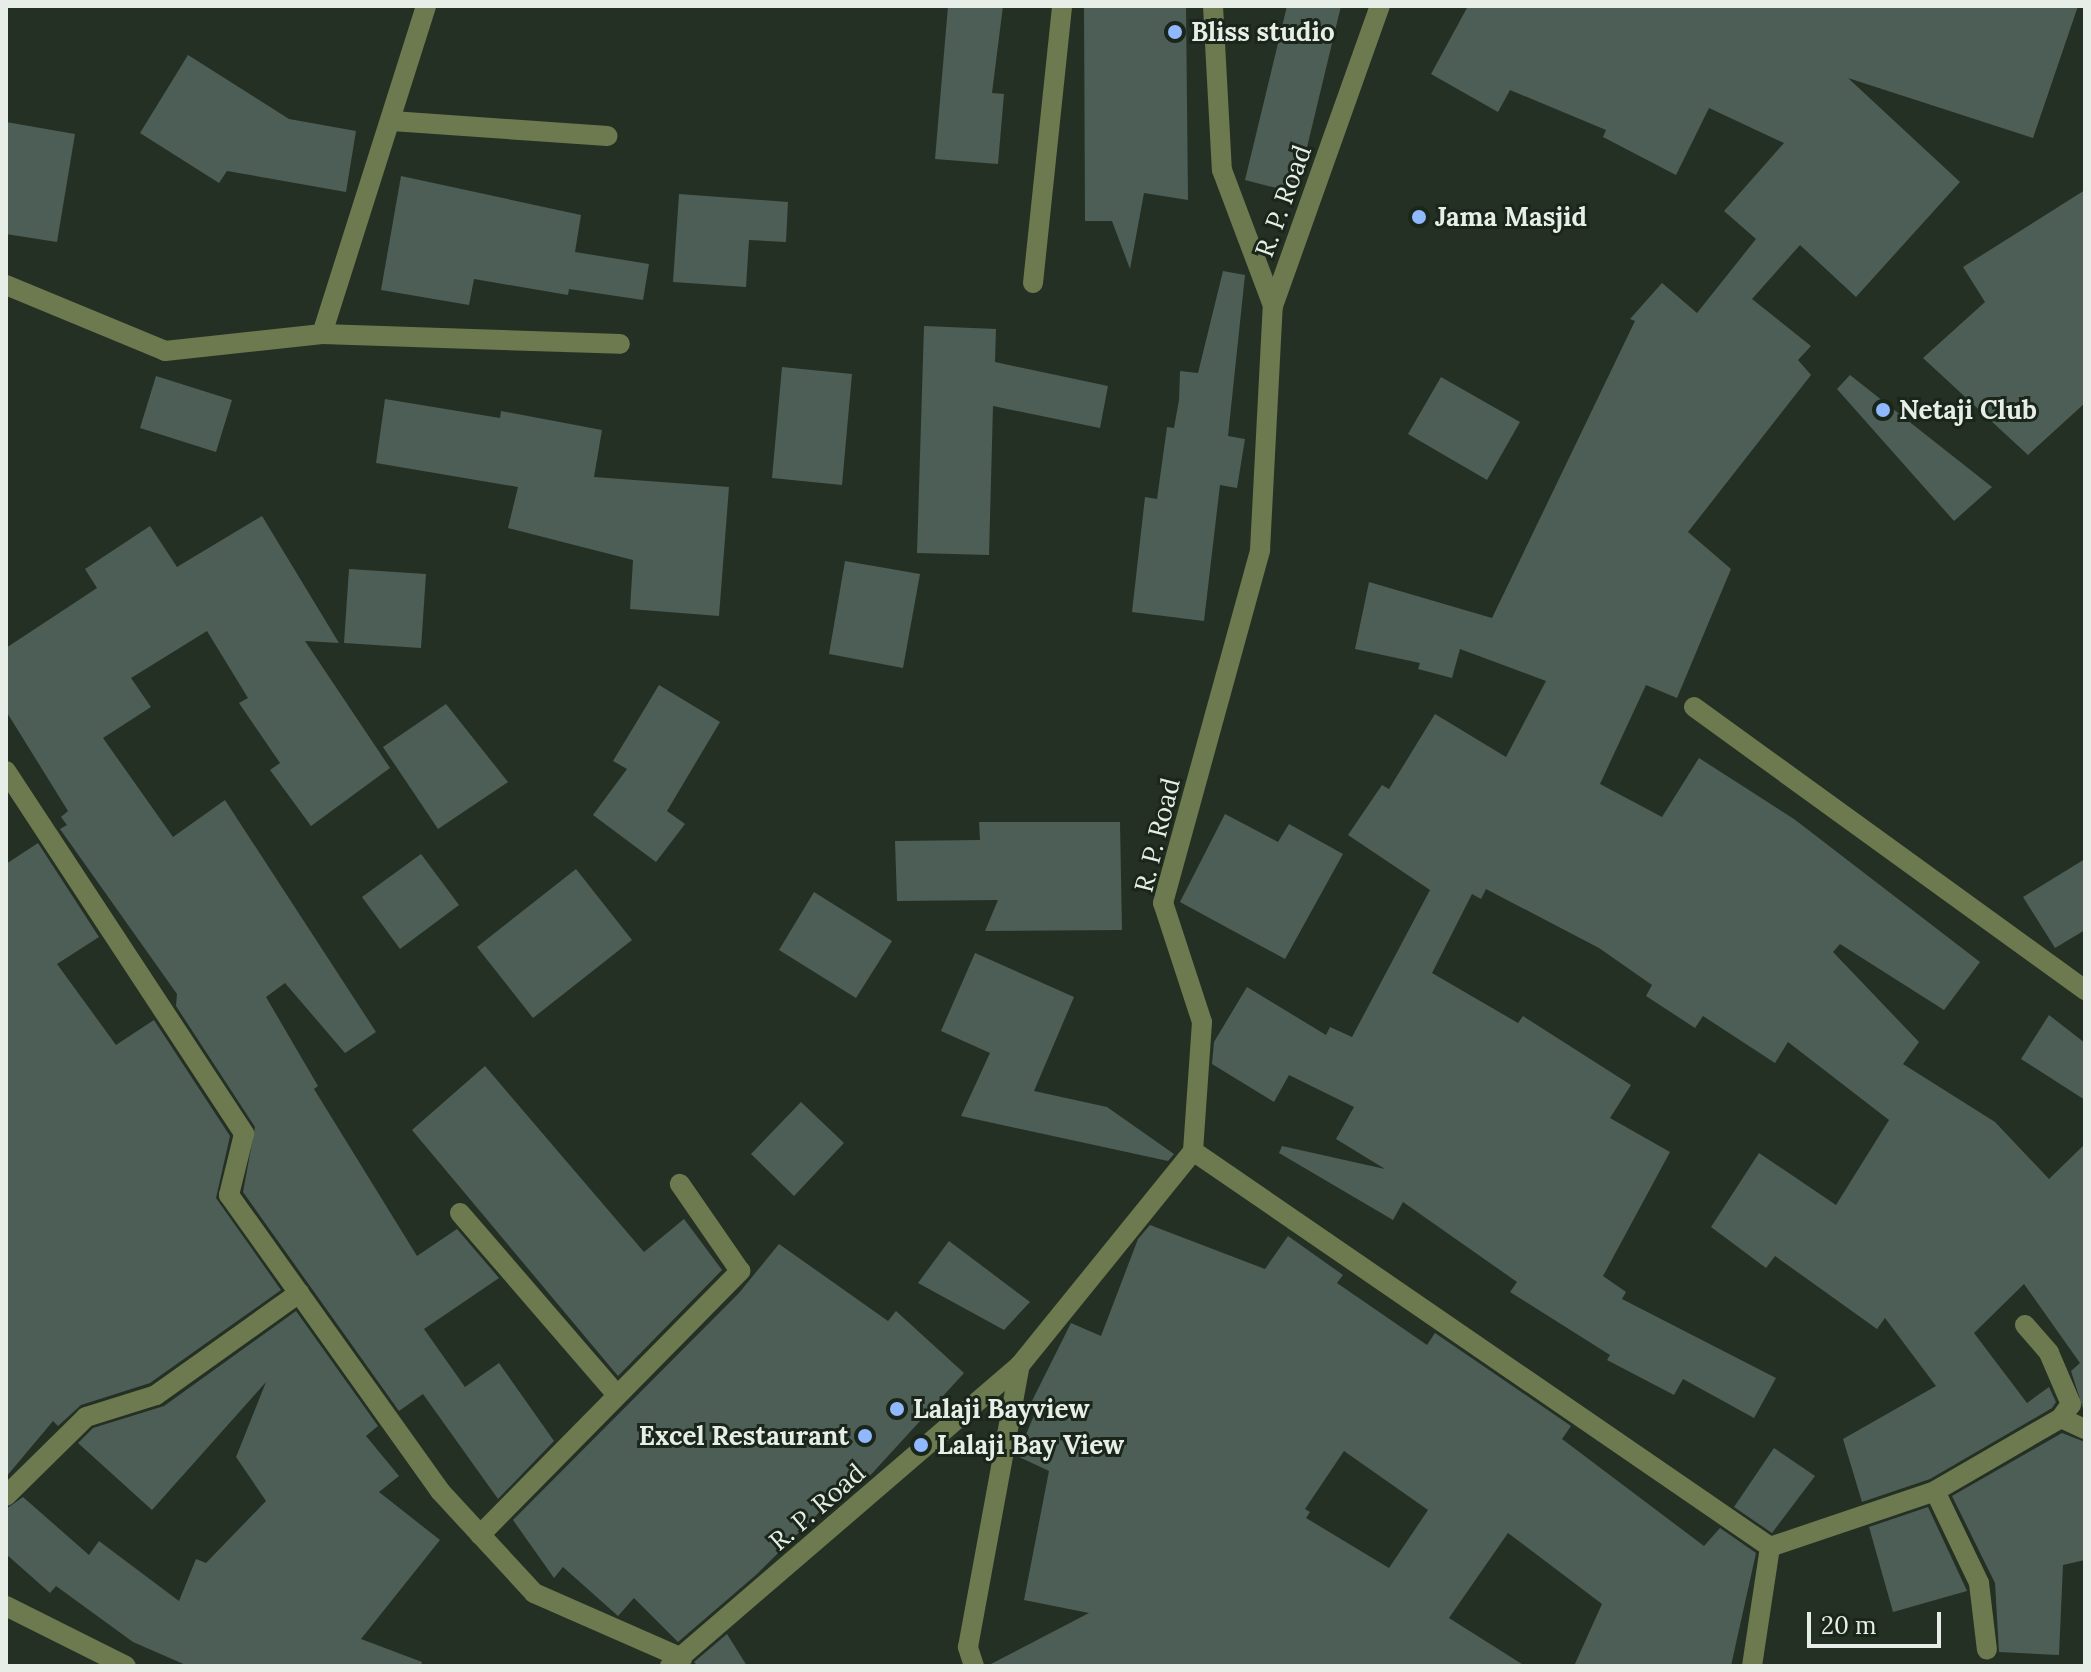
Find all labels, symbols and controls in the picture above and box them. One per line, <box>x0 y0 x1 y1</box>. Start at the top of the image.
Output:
place label: Bliss studio <box>1191 16 1335 48</box>
marker: Bliss studio <box>1166 23 1184 41</box>
street label: R. P. Road <box>1248 141 1318 261</box>
place label: Jama Masjid <box>1435 201 1587 233</box>
marker: Jama Masjid <box>1410 208 1428 226</box>
place label: Netaji Club <box>1899 394 2037 426</box>
marker: Netaji Club <box>1874 401 1892 419</box>
street label: R. P. Road <box>1128 775 1186 895</box>
place label: Lalaji Bayview <box>913 1393 1090 1425</box>
marker: Lalaji Bayview <box>888 1400 906 1418</box>
place label: Excel Restaurant <box>639 1420 849 1452</box>
marker: Excel Restaurant <box>856 1427 874 1445</box>
place label: Lalaji Bay View <box>937 1429 1124 1461</box>
marker: Lalaji Bay View <box>912 1436 930 1454</box>
street label: R. P. Road <box>763 1457 871 1557</box>
scale bar <box>1811 1596 1945 1646</box>
text: 20 m <box>1821 1610 1877 1641</box>

